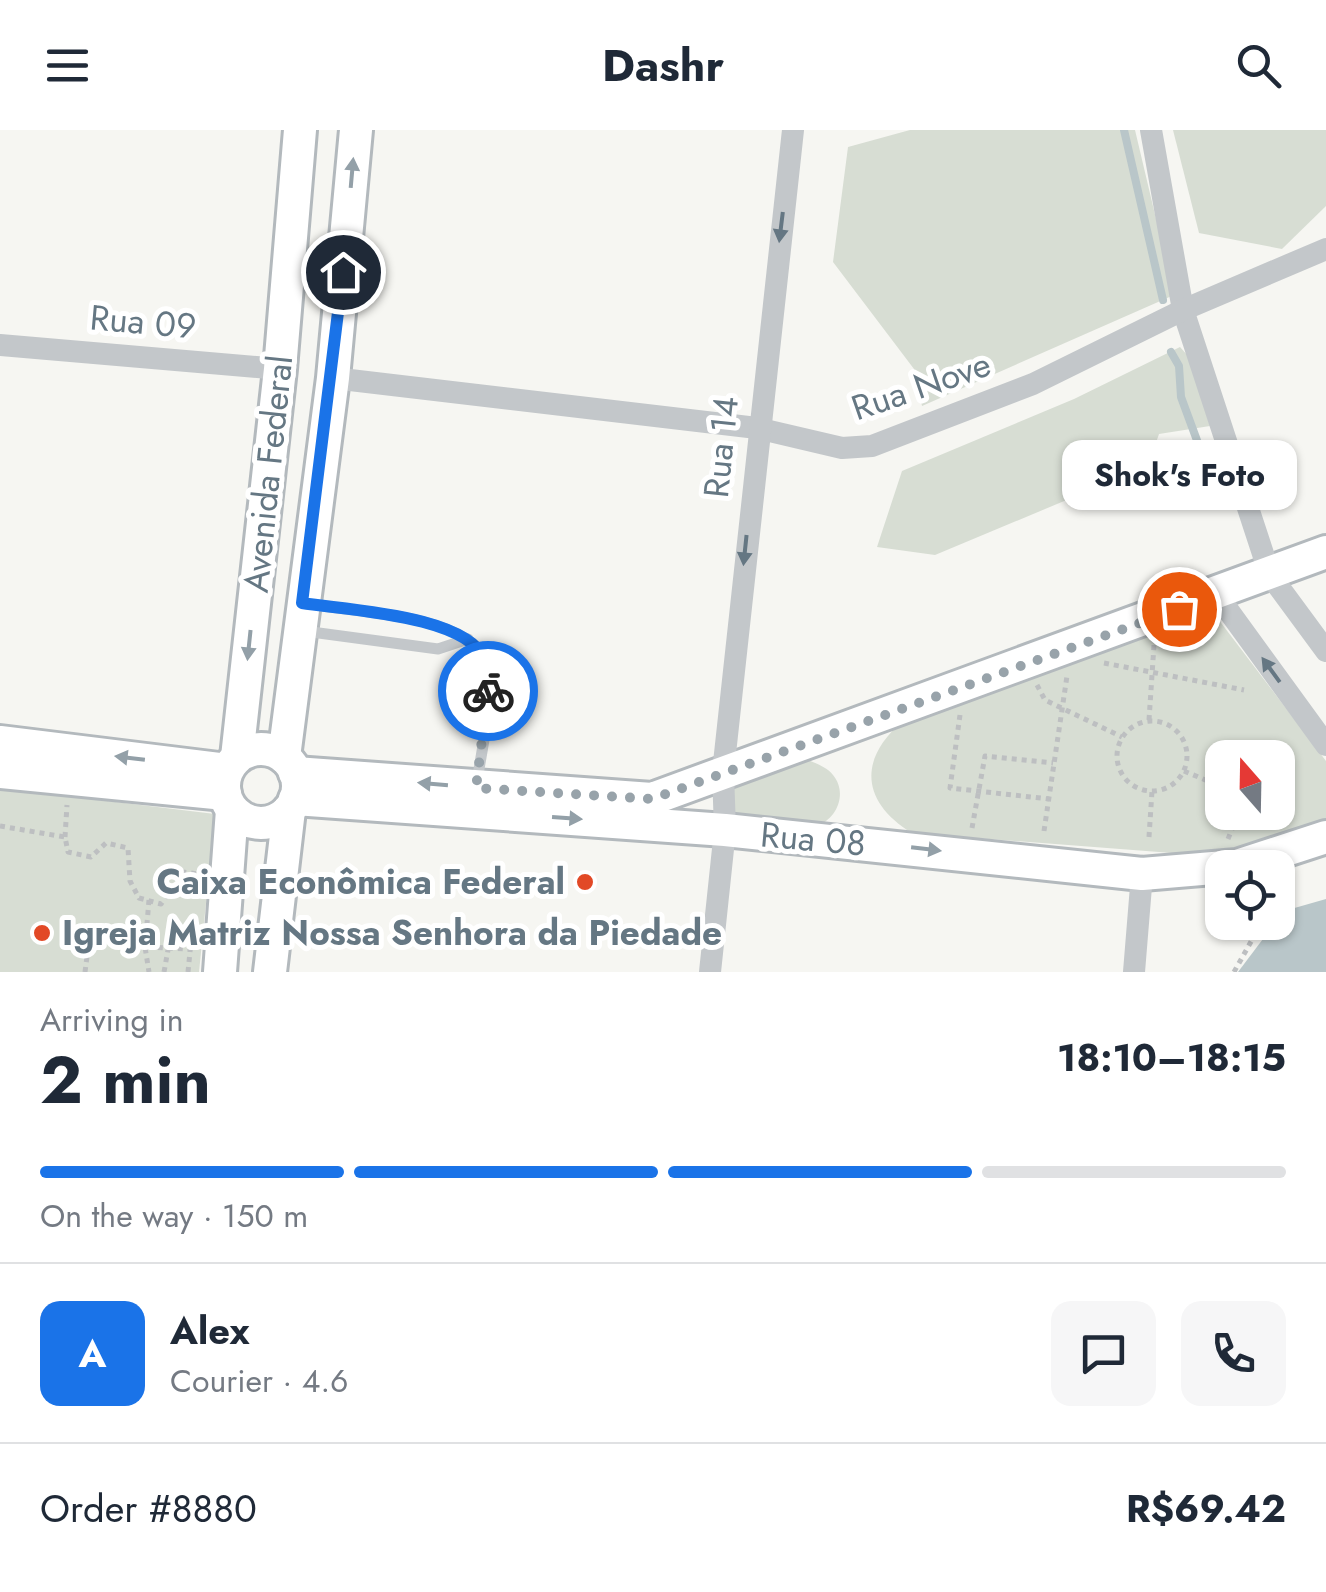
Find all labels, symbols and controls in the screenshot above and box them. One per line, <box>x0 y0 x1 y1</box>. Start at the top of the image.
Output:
text: Dashr <box>602 33 724 98</box>
icon: menu <box>40 38 95 93</box>
icon: search <box>1231 38 1286 93</box>
one-way arrow <box>345 157 361 189</box>
one-way arrow <box>773 211 789 243</box>
pin <box>301 230 386 315</box>
icon: home <box>316 245 371 300</box>
street label: Rua 09 <box>88 292 198 352</box>
street label: Rua Nove <box>845 339 997 433</box>
street label: Avenida Federal <box>231 353 305 595</box>
street label: Rua 14 <box>691 394 751 500</box>
callout: Shok's Foto <box>1062 439 1296 509</box>
text: Shok's Foto <box>1094 452 1265 498</box>
one-way arrow <box>737 534 753 566</box>
pin <box>1137 567 1222 652</box>
icon: bag <box>1152 582 1207 637</box>
one-way arrow <box>241 630 257 661</box>
courier <box>438 641 538 741</box>
one-way arrow <box>1262 657 1282 683</box>
icon: bike <box>461 664 516 719</box>
north arrow <box>1205 740 1295 830</box>
map controls <box>1205 740 1295 940</box>
one-way arrow <box>114 750 146 766</box>
one-way arrow <box>417 776 448 792</box>
street label: Rua 08 <box>758 810 868 868</box>
one-way arrow <box>552 811 584 827</box>
one-way arrow <box>910 841 942 857</box>
button: locate <box>1205 850 1295 940</box>
place label: Caixa Econômica Federal <box>156 857 565 907</box>
marker: Caixa Econômica Federal <box>574 871 596 893</box>
place label: Igreja Matriz Nossa Senhora da Piedade <box>62 908 722 958</box>
marker: Igreja Matriz Nossa Senhora da Piedade <box>31 922 53 944</box>
text: Arriving in <box>40 997 184 1043</box>
text: 18:10–18:15 <box>1057 1030 1286 1085</box>
text: 2 min <box>40 1033 211 1127</box>
text: On the way · 150 m <box>40 1193 308 1239</box>
button: chat <box>1051 1301 1156 1406</box>
button: phone <box>1181 1301 1286 1406</box>
text: Alex <box>170 1303 250 1358</box>
text: A <box>79 1326 106 1381</box>
text: Courier · 4.6 <box>170 1358 348 1404</box>
text: Order #8880 <box>40 1481 257 1536</box>
text: R$69.42 <box>1126 1481 1286 1536</box>

